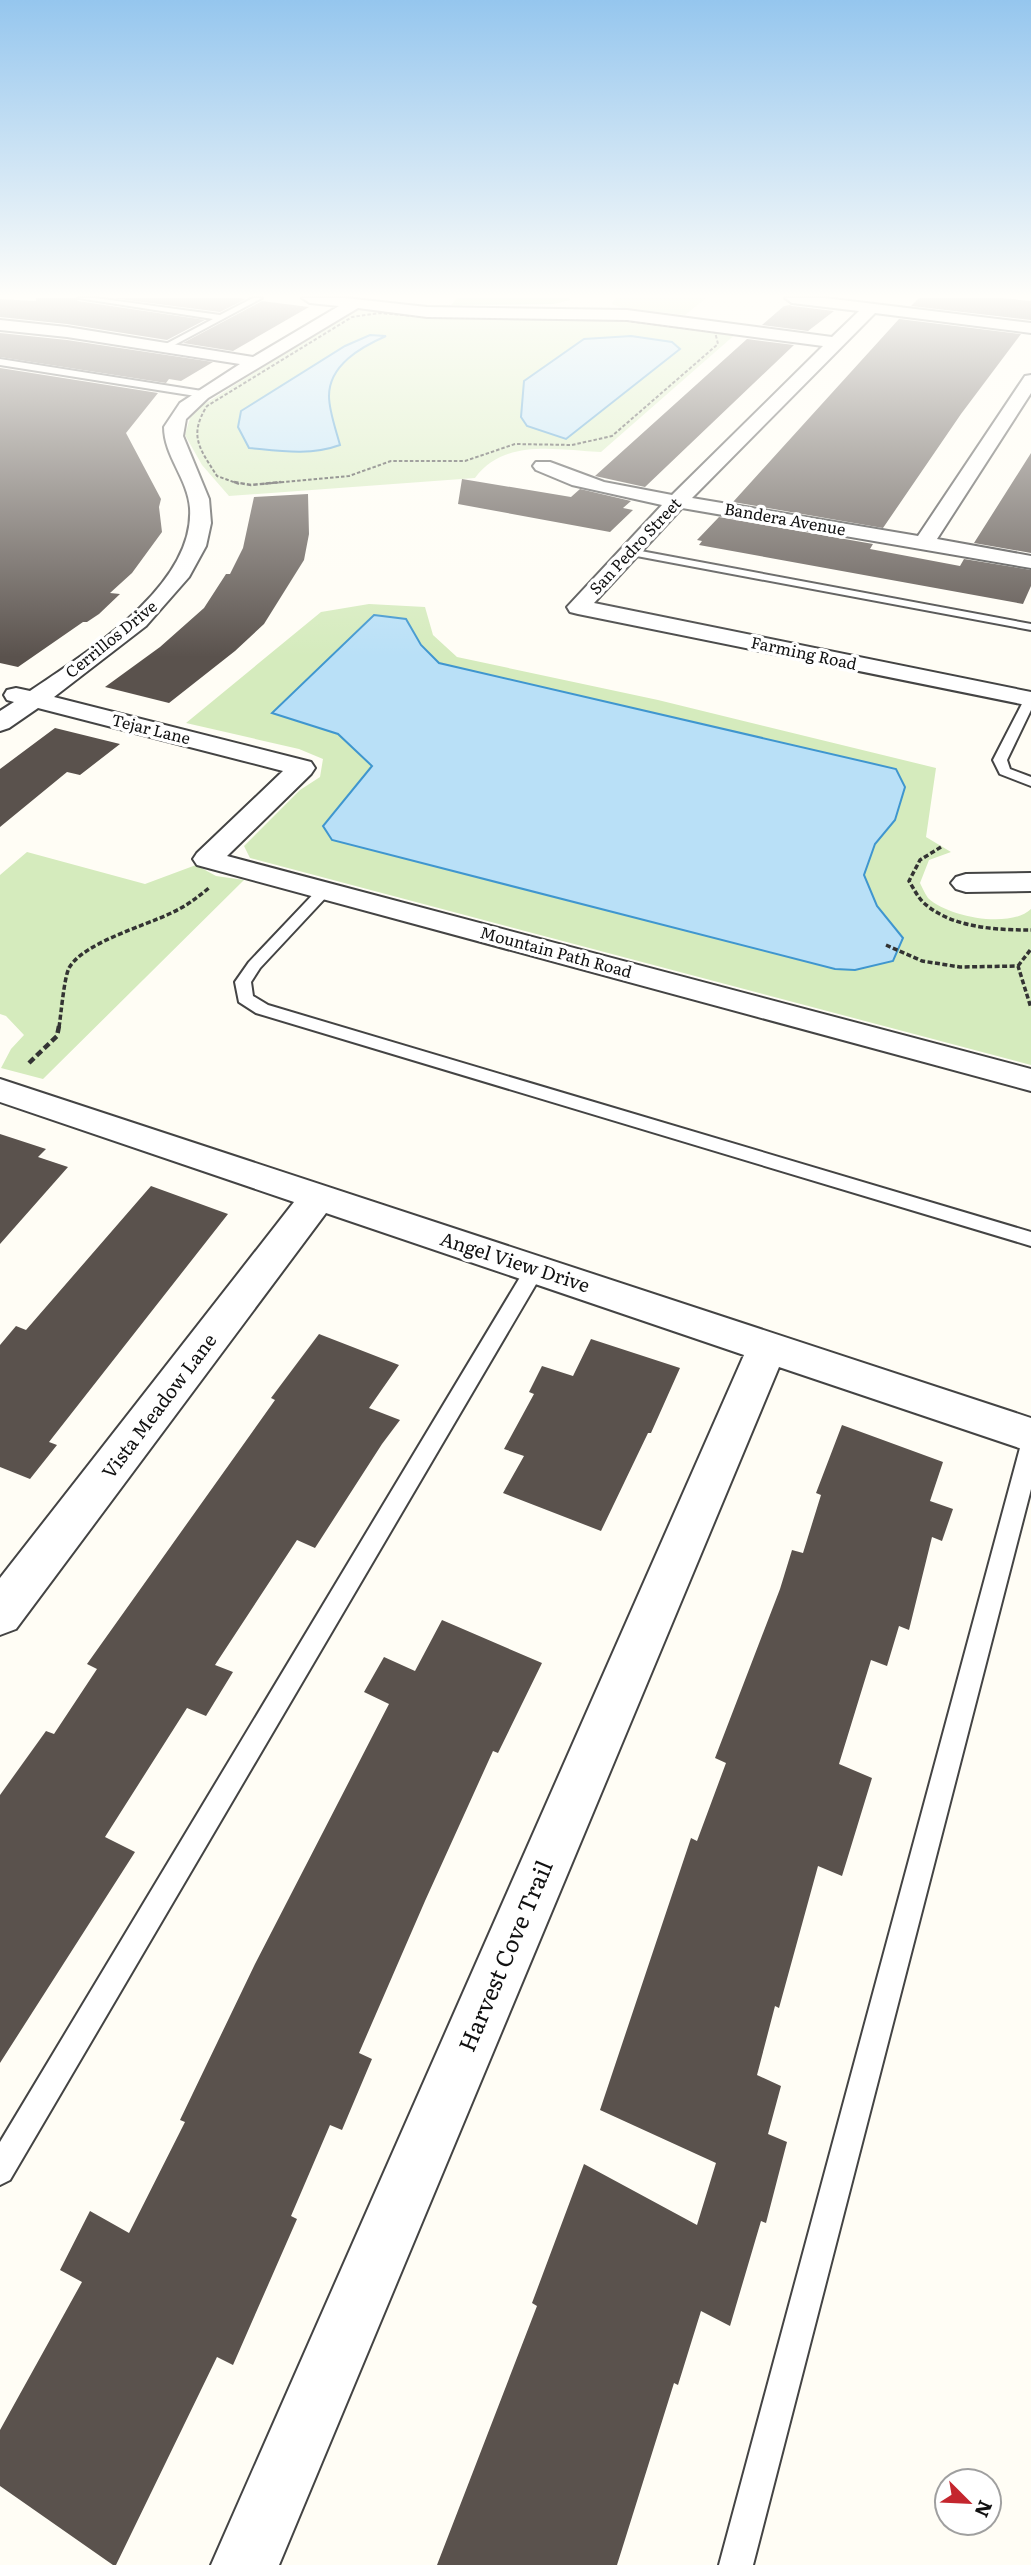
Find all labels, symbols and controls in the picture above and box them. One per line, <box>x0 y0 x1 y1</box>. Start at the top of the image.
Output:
street label: San Pedro Street <box>583 491 686 599</box>
street label: Bandera Avenue <box>723 496 848 541</box>
street label: Cerrillos Drive <box>59 594 161 683</box>
street label: Farming Road <box>749 629 860 675</box>
street label: Tejar Lane <box>109 707 193 749</box>
street label: Mountain Path Road <box>478 919 635 983</box>
street label: Angel View Drive <box>437 1224 594 1298</box>
street label: Vista Meadow Lane <box>94 1327 222 1484</box>
street label: Harvest Cove Trail <box>448 1854 560 2056</box>
north arrow <box>933 2467 1003 2537</box>
text: N <box>968 2496 1000 2522</box>

